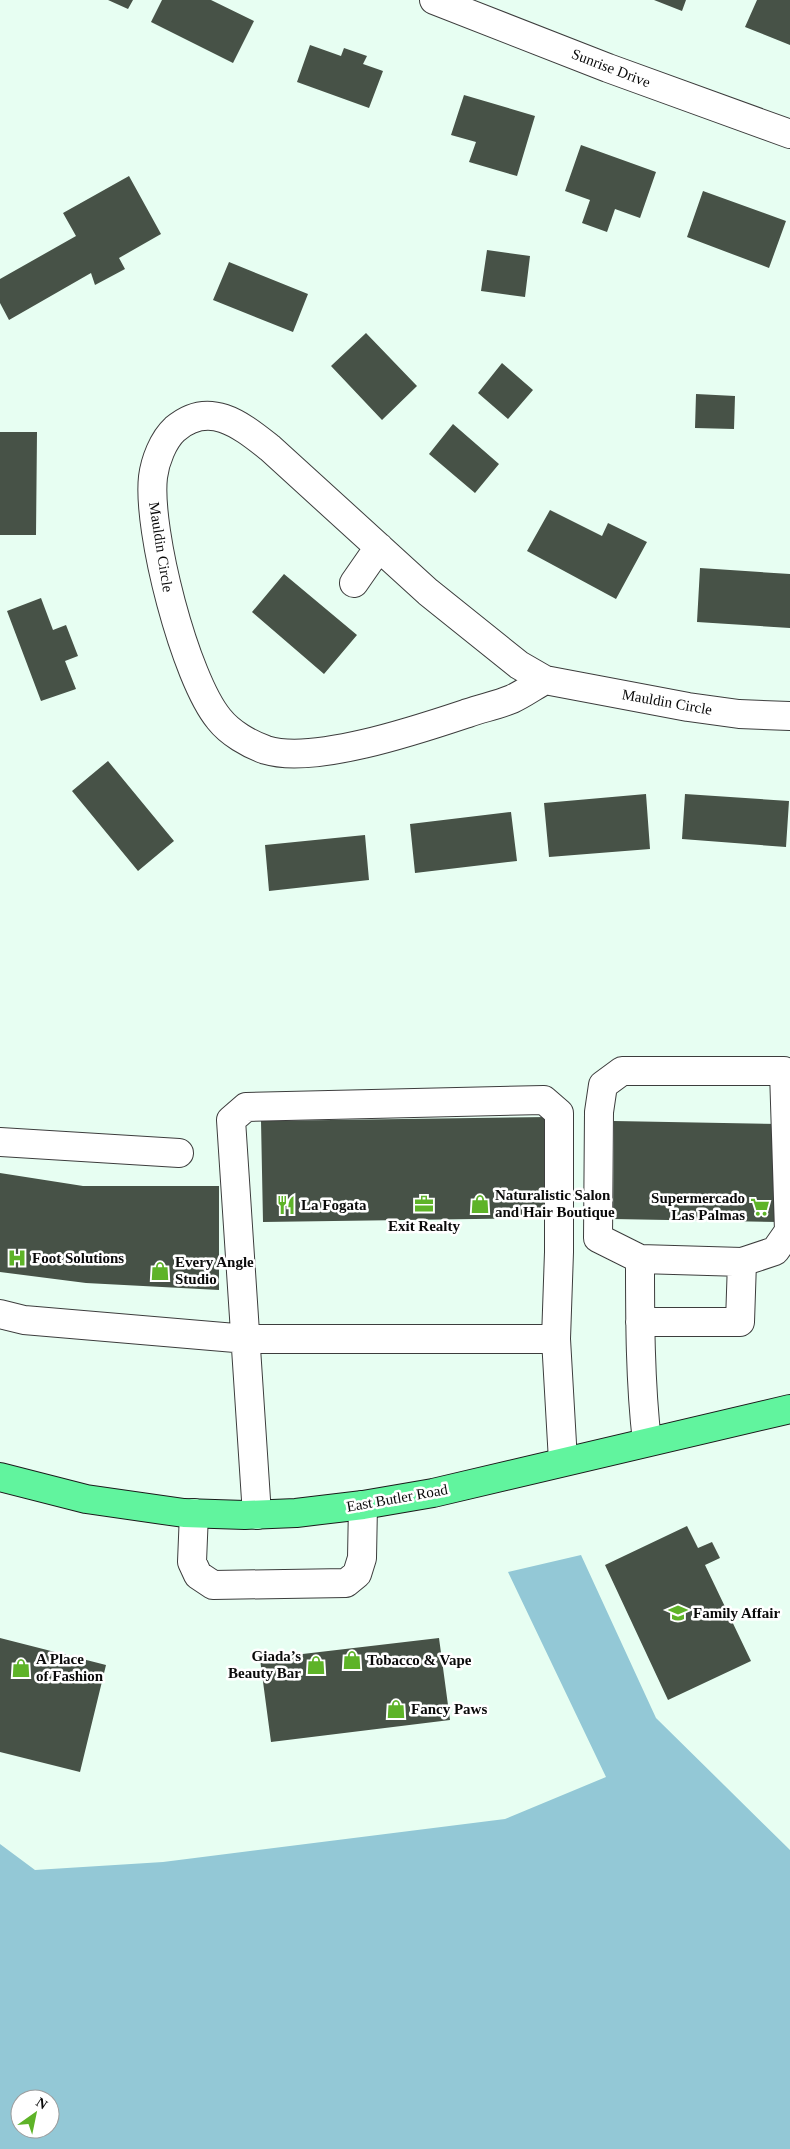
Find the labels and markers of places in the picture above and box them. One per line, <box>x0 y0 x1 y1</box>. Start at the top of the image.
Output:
place label: Naturalistic Salon and Hair Boutique <box>495 1187 615 1220</box>
place label: Supermercado Las Palmas <box>651 1190 745 1223</box>
office icon: Exit Realty <box>413 1193 435 1215</box>
shop icon: Naturalistic Salon and Hair Boutique <box>469 1193 491 1215</box>
restaurant icon: La Fogata <box>275 1194 297 1216</box>
supermarket icon: Supermercado Las Palmas <box>749 1196 771 1218</box>
place label: La Fogata <box>301 1197 367 1213</box>
place label: Exit Realty <box>388 1218 461 1234</box>
hospital icon: Foot Solutions <box>6 1247 28 1269</box>
place label: Foot Solutions <box>32 1250 124 1266</box>
place label: Every Angle Studio <box>175 1254 254 1287</box>
shop icon: Every Angle Studio <box>149 1260 171 1282</box>
school or university icon: Family Affair <box>667 1602 689 1624</box>
place label: Family Affair <box>693 1605 780 1621</box>
place label: Giada’s Beauty Bar <box>228 1648 301 1681</box>
shop icon: Tobacco & Vape <box>341 1649 363 1671</box>
place label: A Place of Fashion <box>36 1651 104 1684</box>
place label: Tobacco & Vape <box>367 1652 472 1668</box>
shop icon: Giada’s Beauty Bar <box>305 1654 327 1676</box>
shop icon: A Place of Fashion <box>10 1657 32 1679</box>
shop icon: Fancy Paws <box>385 1698 407 1720</box>
place label: Fancy Paws <box>411 1701 487 1717</box>

